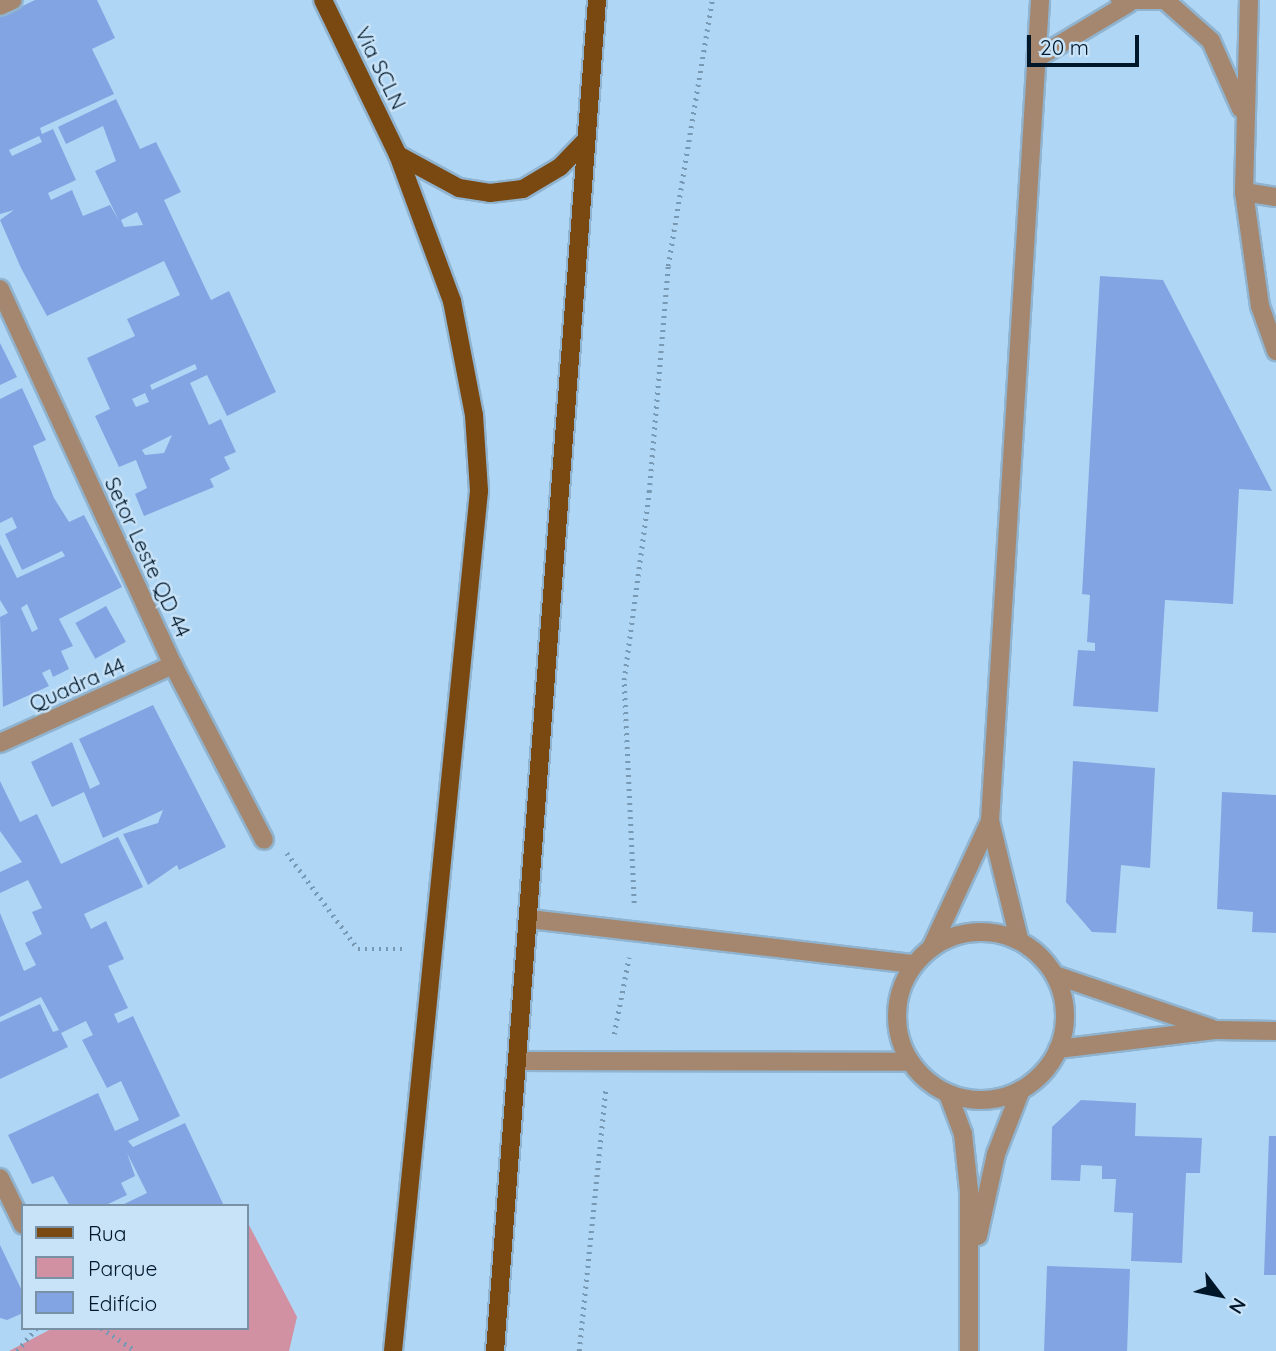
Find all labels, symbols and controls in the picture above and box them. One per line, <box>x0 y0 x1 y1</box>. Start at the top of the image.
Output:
scale bar <box>1031 21 1143 65</box>
street label: Via SCLN <box>350 23 412 113</box>
text: 20 m <box>1040 34 1089 60</box>
street label: Setor Leste QD 44 <box>100 473 196 641</box>
street label: Quadra 44 <box>25 652 129 716</box>
legend <box>21 1204 248 1330</box>
text: Rua <box>88 1220 127 1246</box>
text: Parque <box>88 1255 157 1281</box>
north arrow <box>1185 1260 1255 1330</box>
text: Edifício <box>88 1290 157 1316</box>
text: N <box>1224 1294 1252 1318</box>

